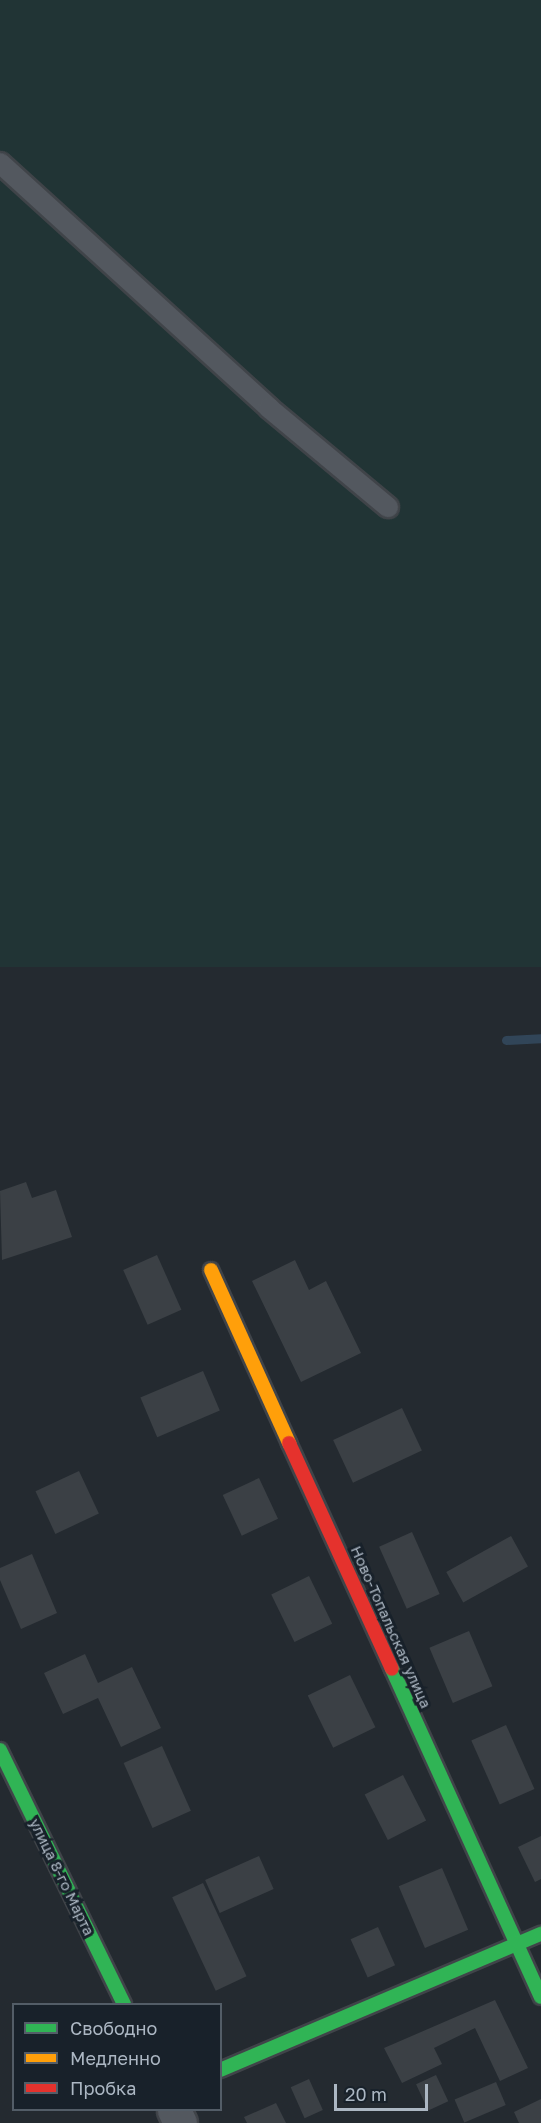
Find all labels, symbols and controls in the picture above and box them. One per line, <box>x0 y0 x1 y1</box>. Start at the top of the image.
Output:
street label: Ново-Топальская улица <box>347 1543 435 1711</box>
street label: улица 8-го Марта <box>26 1816 98 1938</box>
legend <box>12 2003 222 2111</box>
text: Свободно <box>70 2017 157 2039</box>
text: Медленно <box>70 2047 161 2069</box>
scale bar <box>337 2072 432 2110</box>
text: Пробка <box>70 2077 136 2099</box>
text: 20 m <box>345 2083 387 2105</box>

